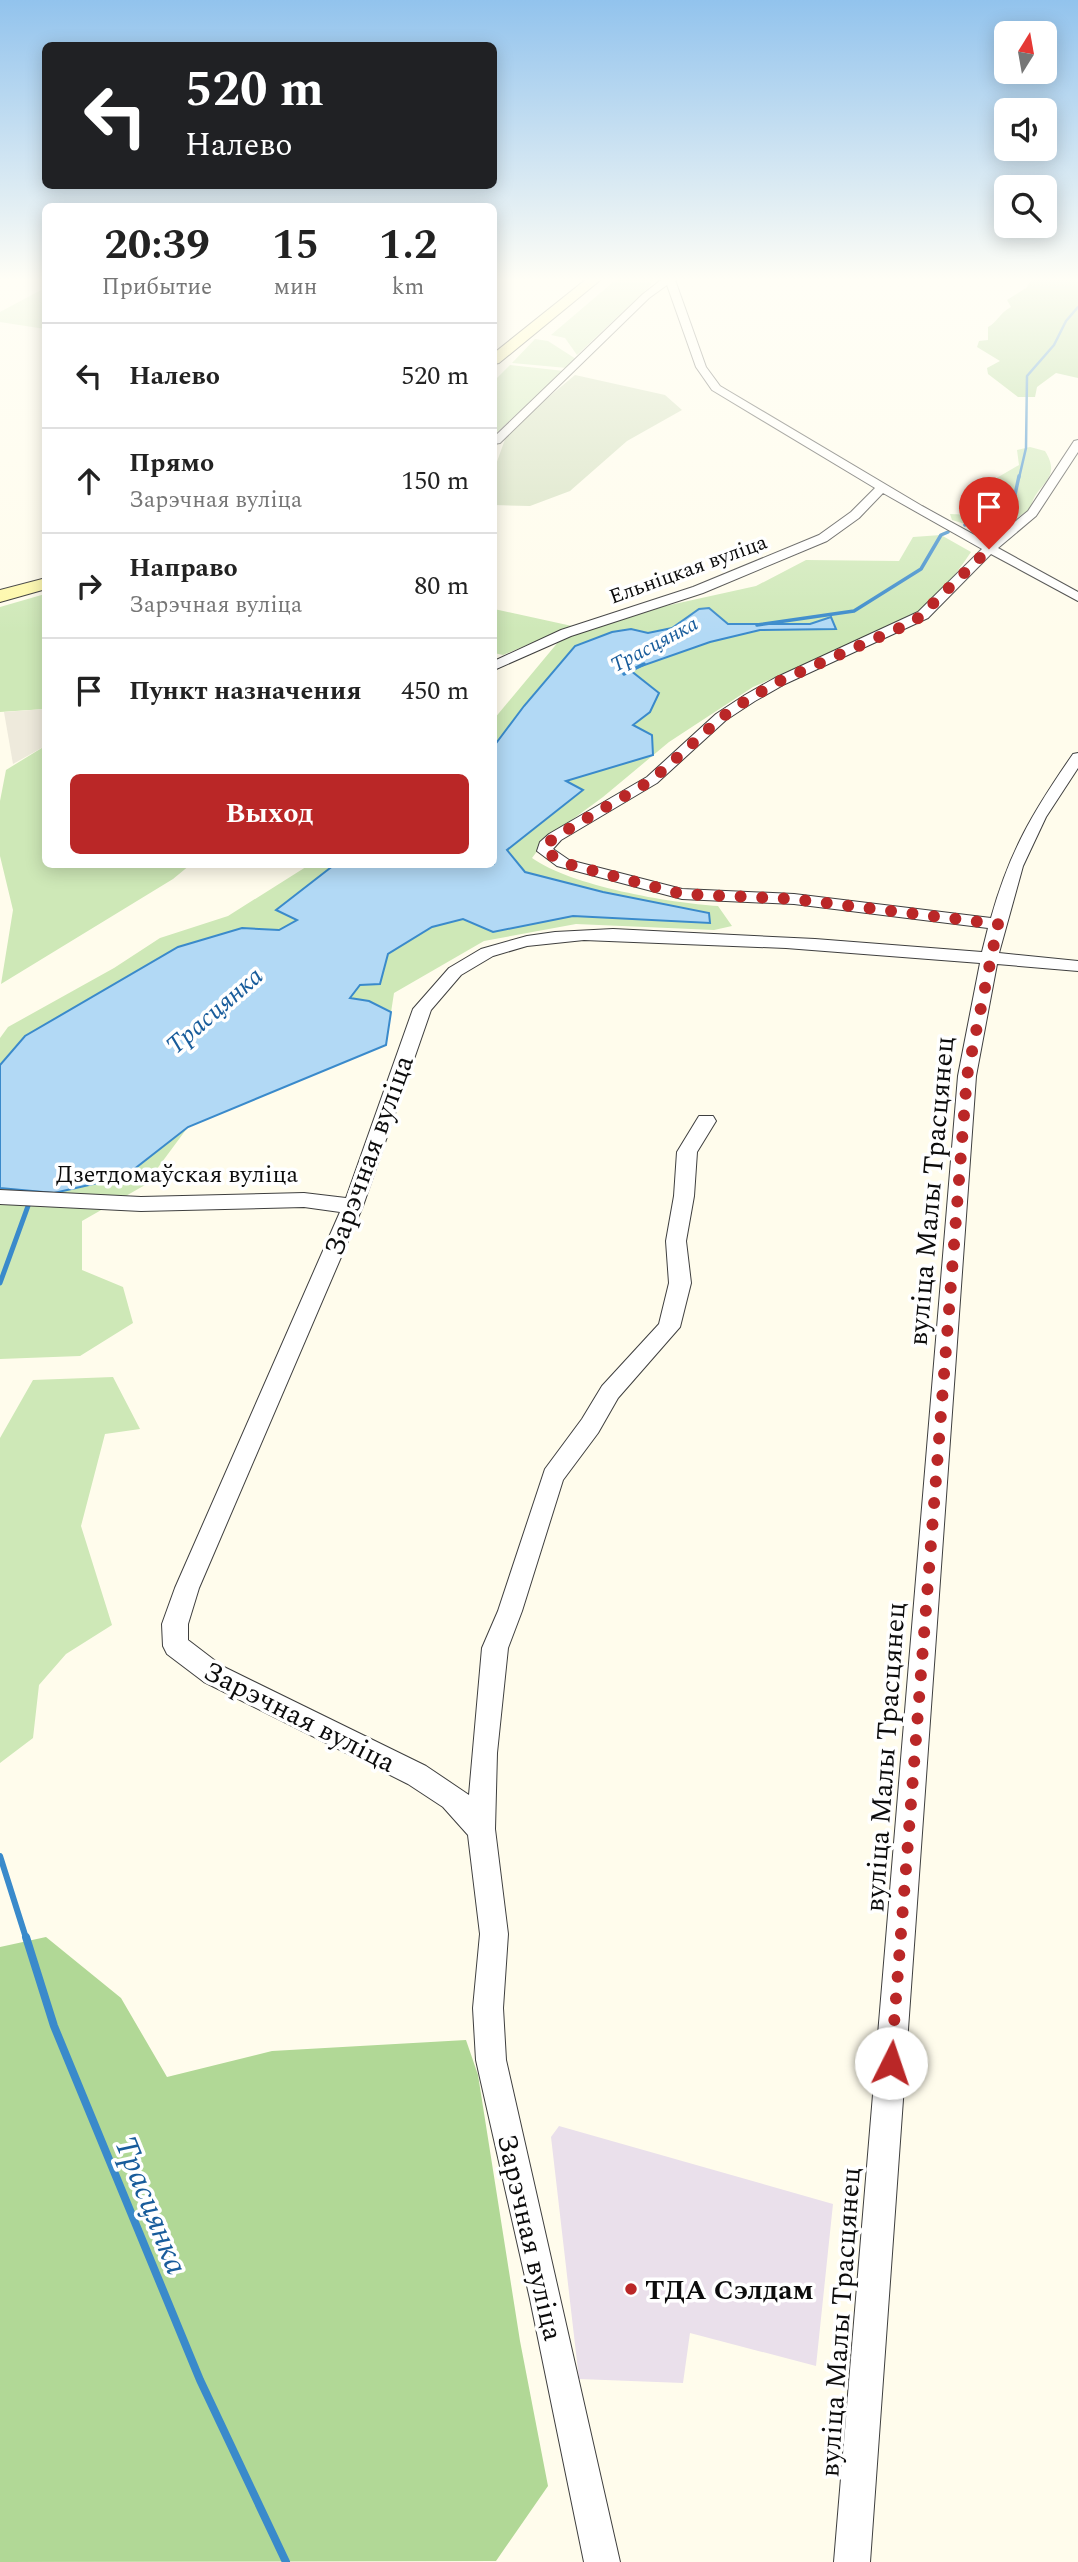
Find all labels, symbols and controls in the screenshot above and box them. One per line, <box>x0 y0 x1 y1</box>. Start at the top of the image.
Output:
north arrow <box>994 21 1057 84</box>
map controls <box>994 21 1057 238</box>
text: 520 m <box>185 53 324 128</box>
icon: left <box>70 70 161 161</box>
button: sound <box>994 98 1057 161</box>
text: Налево <box>185 121 293 170</box>
button: search <box>994 175 1057 238</box>
text: 20:39 <box>104 214 210 277</box>
text: 15 <box>272 214 319 277</box>
text: 1.2 <box>379 214 437 277</box>
text: Прибытие <box>102 270 212 305</box>
text: мин <box>274 270 317 305</box>
text: km <box>392 270 424 305</box>
text: Налево <box>129 356 220 396</box>
text: 520 m <box>401 356 469 396</box>
icon: left <box>70 357 108 395</box>
text: Прямо <box>129 443 214 483</box>
text: 150 m <box>401 461 469 501</box>
icon: ahead <box>70 462 108 500</box>
pin <box>959 477 1019 549</box>
text: Зарэчная вуліца <box>129 483 302 518</box>
icon: arrive <box>970 488 1008 526</box>
street label: Ельніцкая вуліца <box>605 526 773 613</box>
text: Направо <box>129 548 238 588</box>
text: 80 m <box>414 566 469 606</box>
icon: right <box>70 567 108 605</box>
text: Зарэчная вуліца <box>129 588 302 623</box>
water label: Трасцянка <box>605 608 704 681</box>
text: Пункт назначения <box>129 671 362 711</box>
text: 450 m <box>401 671 469 711</box>
icon: arrive <box>70 672 108 710</box>
button: Выход <box>70 774 469 854</box>
water label: Трасцянка <box>157 957 272 1065</box>
street label: вуліца Малы Трасцянец <box>897 1034 966 1348</box>
street label: Зарэчная вуліца <box>313 1049 426 1262</box>
street label: Дзетдомаўская вуліца <box>56 1157 298 1193</box>
street label: вуліца Малы Трасцянец <box>853 1601 918 1914</box>
street label: Зарэчная вуліца <box>196 1650 403 1785</box>
position arrow <box>854 2026 928 2100</box>
water label: Трасцянка <box>101 2129 201 2282</box>
street label: Зарэчная вуліца <box>485 2130 574 2345</box>
street label: вуліца Малы Трасцянец <box>808 2166 873 2479</box>
place label: ТДА Сэлдам <box>645 2269 814 2312</box>
marker: ТДА Сэлдам <box>623 2281 639 2297</box>

